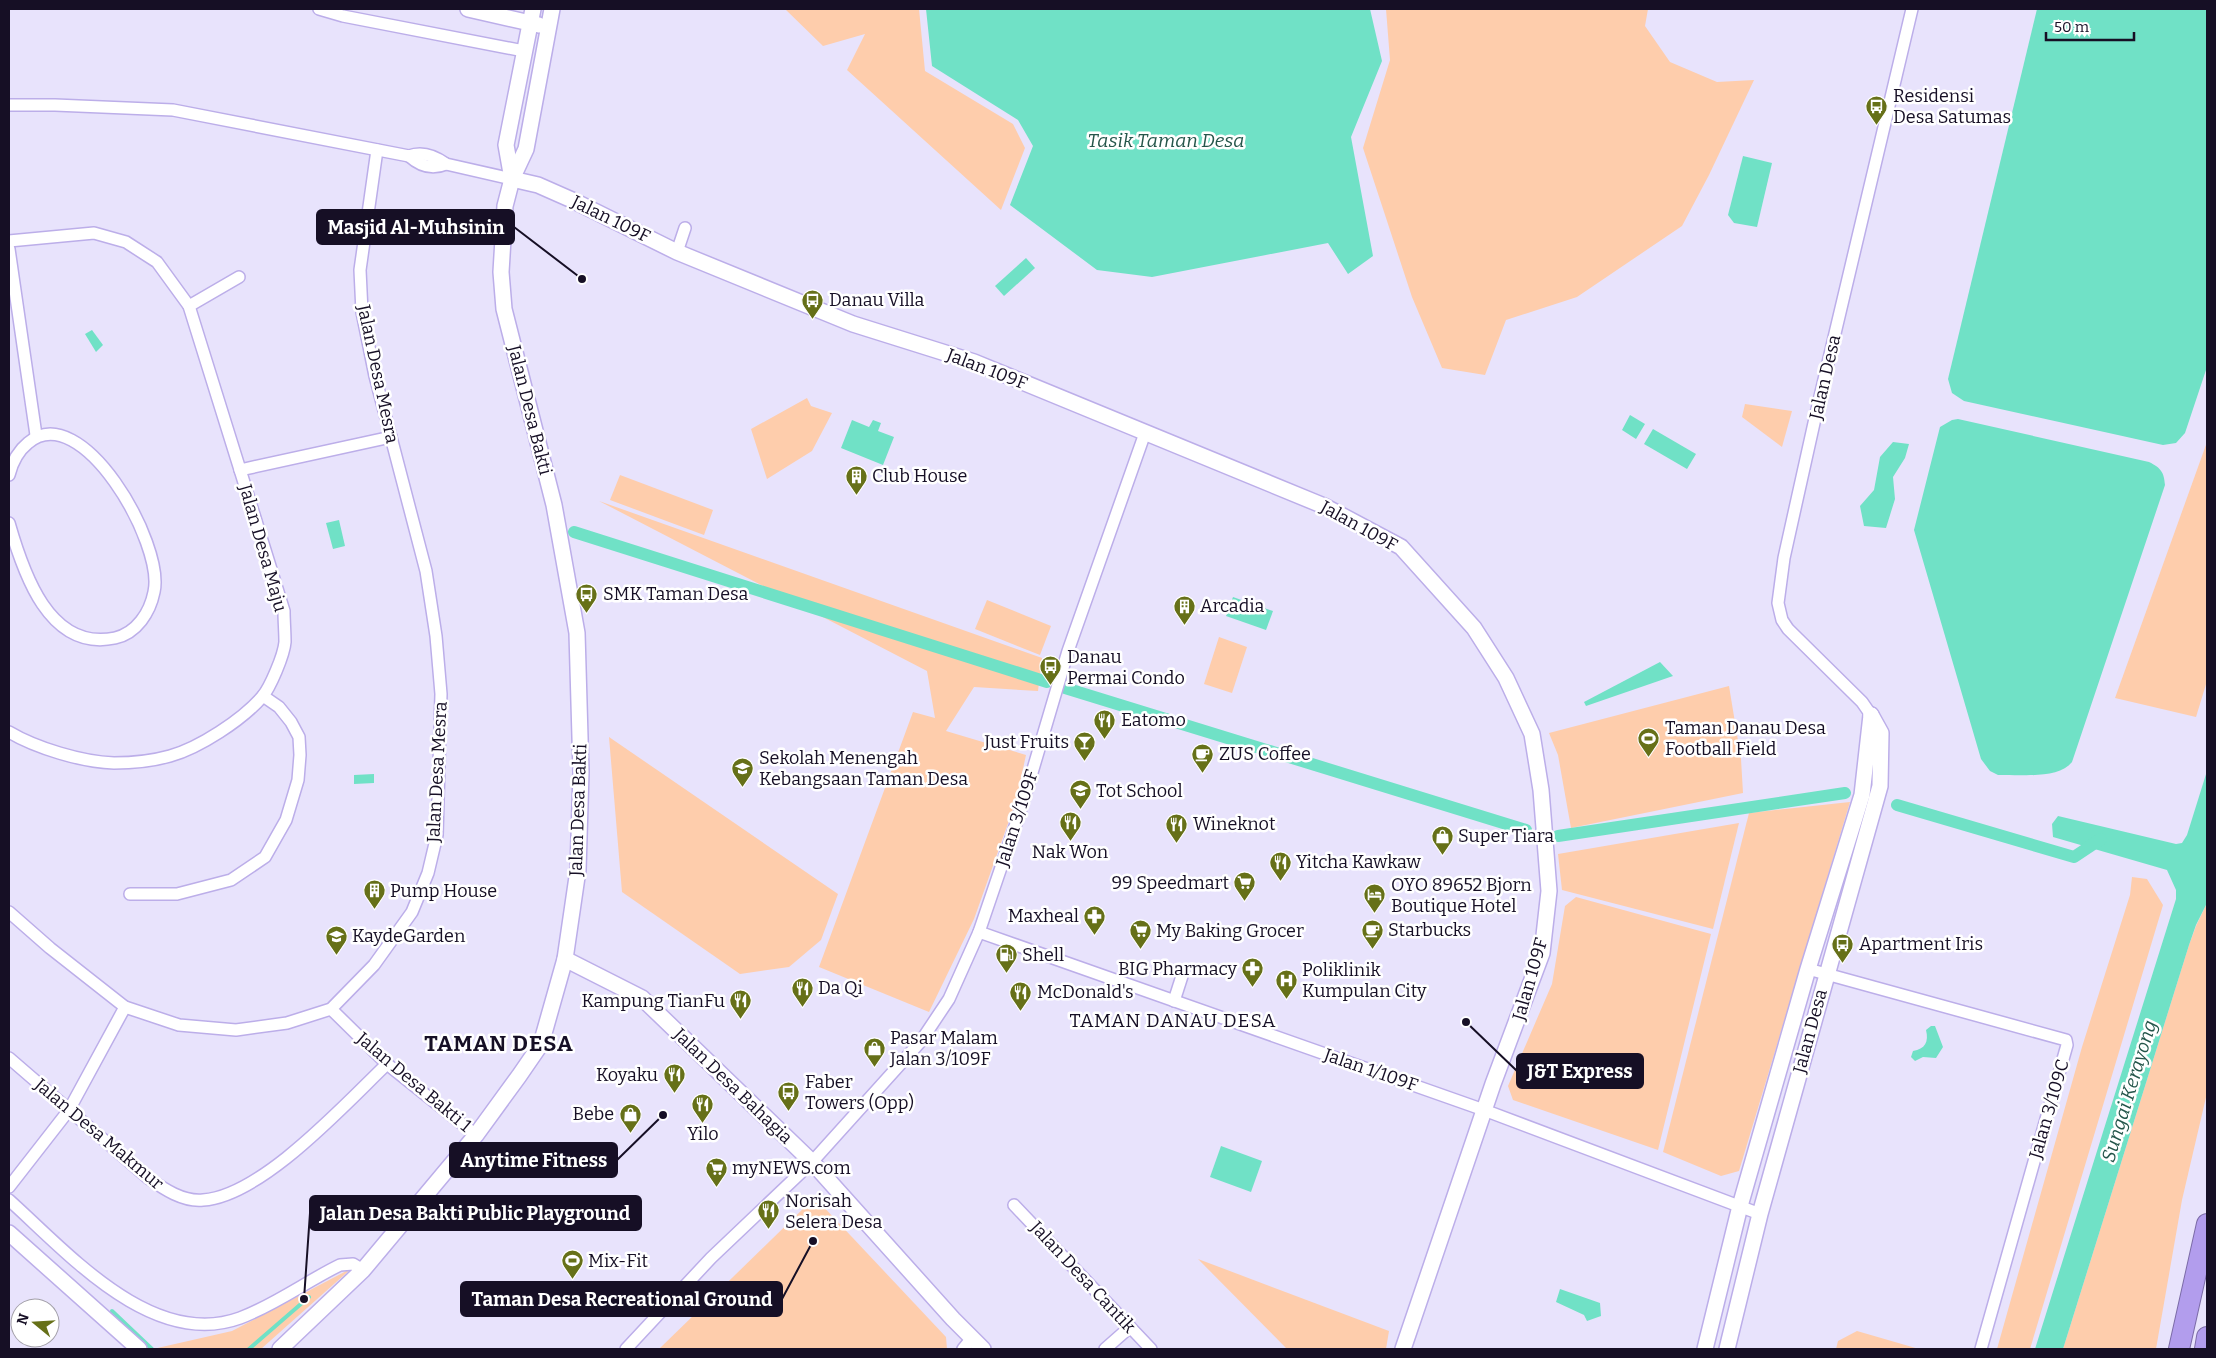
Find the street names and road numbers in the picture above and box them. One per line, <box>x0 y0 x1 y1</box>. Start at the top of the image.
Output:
street label: Jalan 109F <box>567 190 654 247</box>
street label: Jalan Desa Mesra <box>352 302 403 446</box>
street label: Jalan Desa <box>1804 332 1845 422</box>
street label: Jalan Desa Bakti <box>503 342 557 477</box>
street label: Jalan 109F <box>943 343 1031 394</box>
street label: Jalan Desa Maju <box>234 481 292 614</box>
street label: Jalan 109F <box>1316 495 1401 556</box>
street label: Jalan Desa Mesra <box>422 701 452 844</box>
street label: Jalan Desa Bakti <box>565 743 591 878</box>
street label: Jalan 3/109F <box>991 767 1043 870</box>
street label: Jalan 109F <box>1507 935 1552 1024</box>
street label: Jalan Desa <box>1788 986 1832 1076</box>
street label: Jalan Desa Bahagia <box>668 1023 797 1148</box>
street label: Jalan Desa Bakti 1 <box>351 1027 477 1137</box>
street label: Jalan 1/109F <box>1320 1043 1421 1096</box>
street label: Jalan 3/109C <box>2024 1057 2074 1162</box>
street label: Jalan Desa Makmur <box>29 1073 168 1194</box>
street label: Jalan Desa Cantik <box>1025 1216 1141 1338</box>

